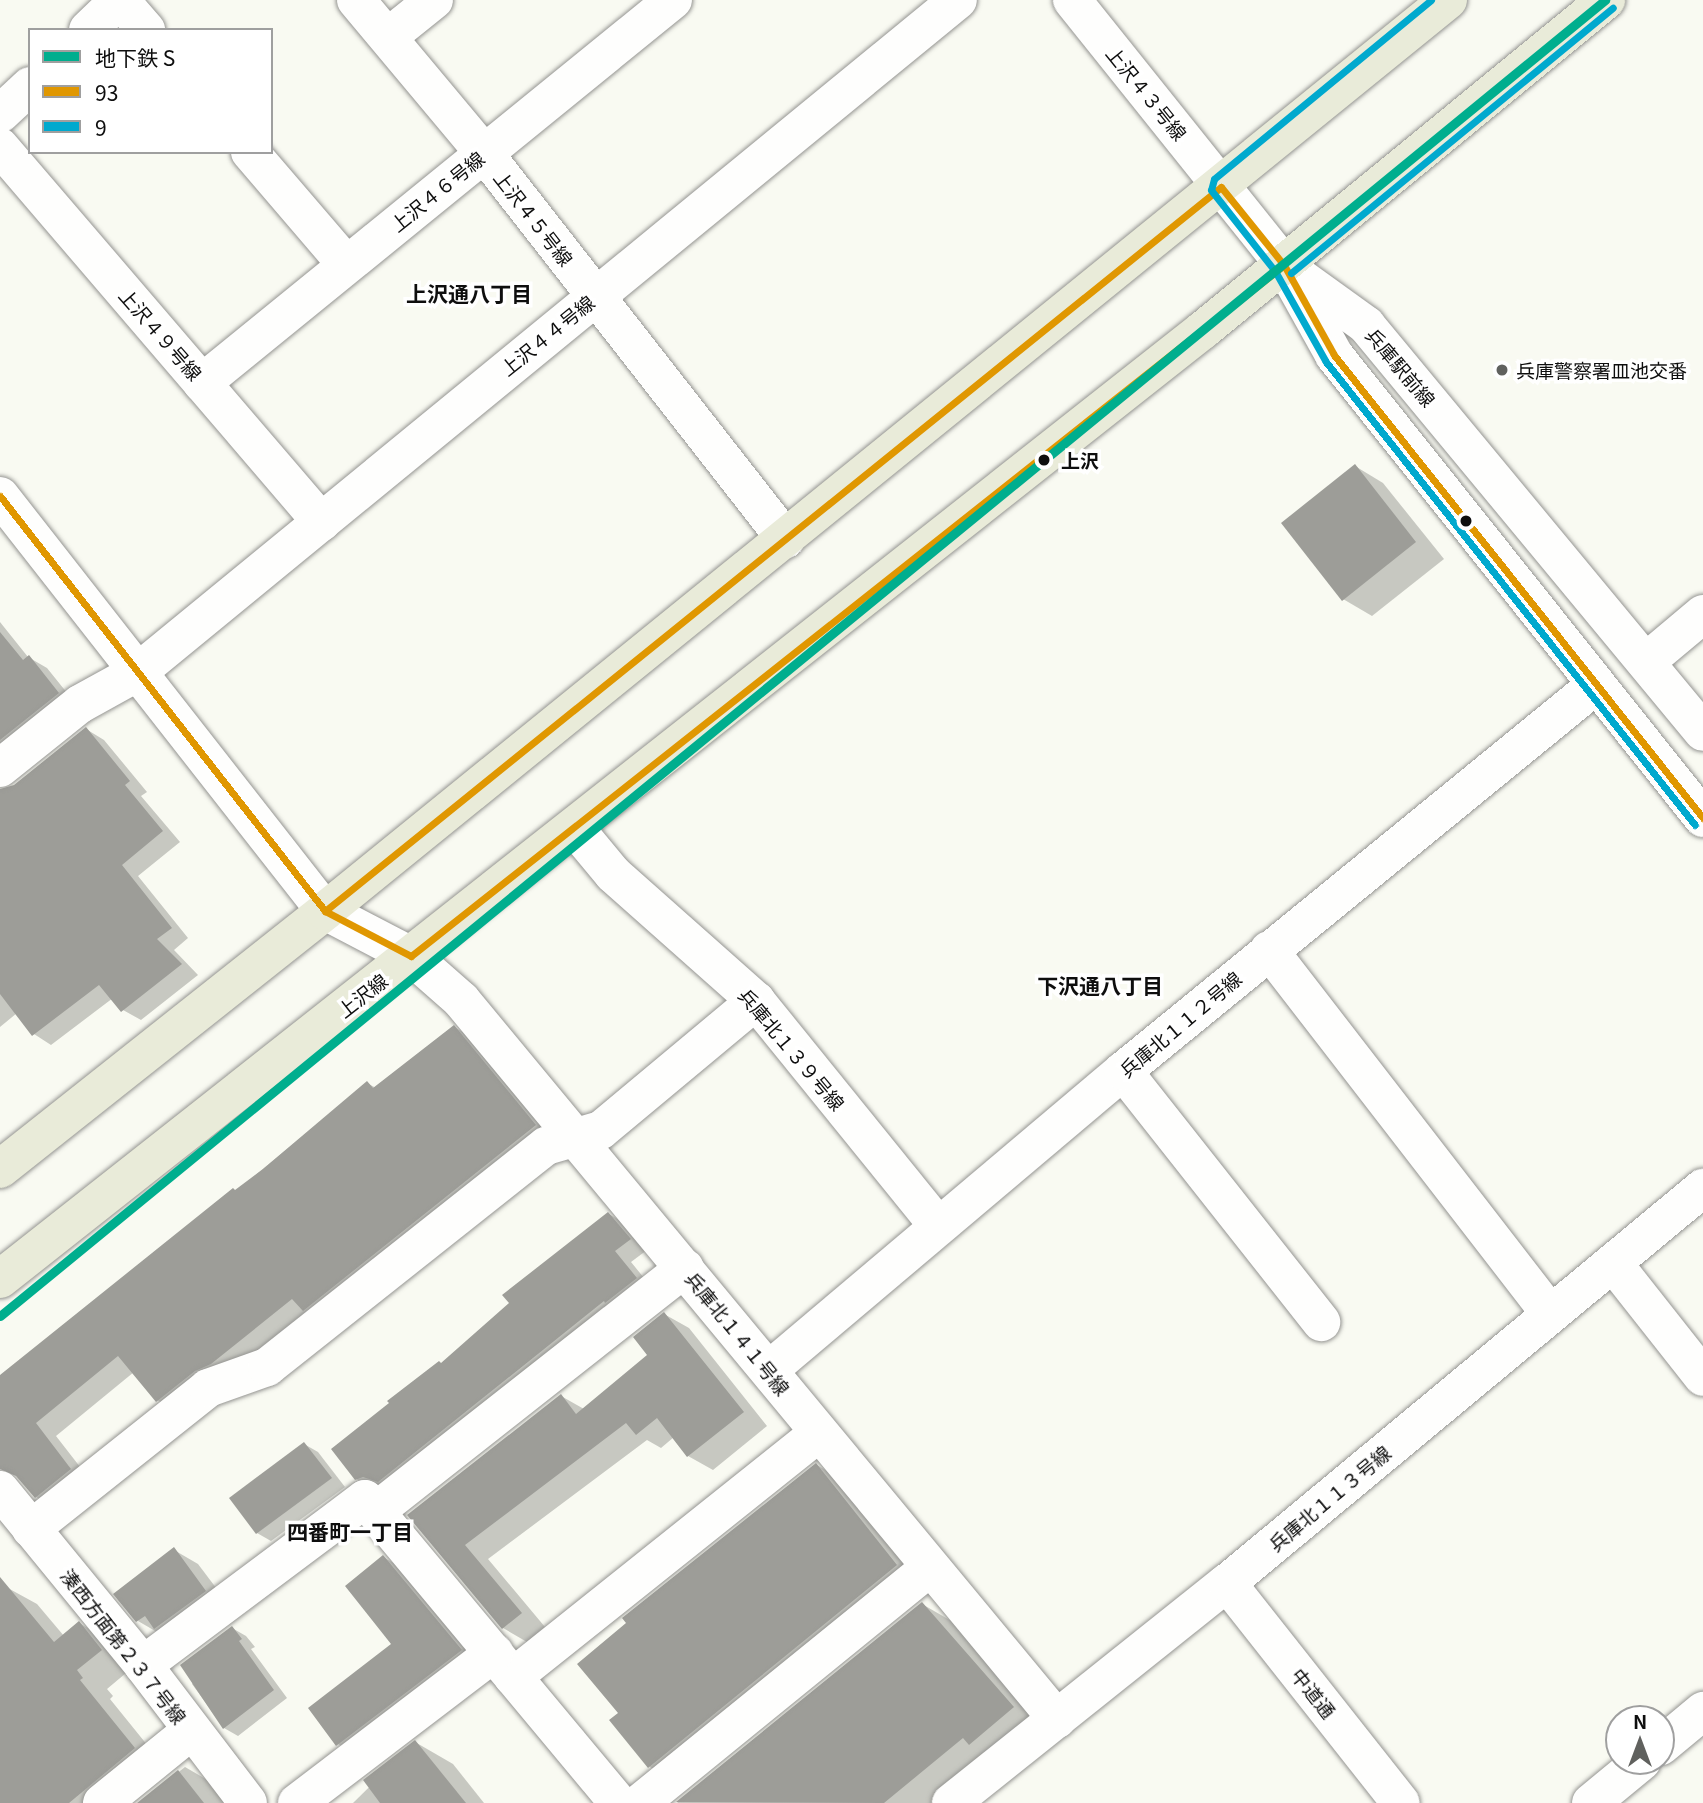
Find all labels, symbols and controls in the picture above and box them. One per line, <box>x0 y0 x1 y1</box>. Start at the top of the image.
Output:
legend <box>28 28 273 154</box>
text: 地下鉄 S <box>95 42 175 72</box>
street label: 上沢４３号線 <box>1102 42 1192 144</box>
text: 93 <box>95 77 118 107</box>
text: 9 <box>95 112 107 142</box>
street label: 上沢４６号線 <box>386 146 488 236</box>
street label: 上沢４５号線 <box>490 166 578 270</box>
district label: 上沢通八丁目 <box>406 280 532 306</box>
street label: 上沢４９号線 <box>115 284 207 384</box>
street label: 上沢４４号線 <box>496 290 598 380</box>
street label: 兵庫駅前線 <box>1362 323 1440 411</box>
place label: 兵庫警察署皿池交番 <box>1516 359 1687 381</box>
marker: 兵庫警察署皿池交番 <box>1494 362 1510 378</box>
marker: 上沢 <box>1033 449 1055 471</box>
place label: 上沢 <box>1061 449 1099 471</box>
unlabelled marker <box>1459 514 1473 528</box>
street label: 兵庫北１１２号線 <box>1114 966 1246 1082</box>
street label: 上沢線 <box>333 968 391 1022</box>
district label: 下沢通八丁目 <box>1037 972 1163 998</box>
street label: 兵庫北１３９号線 <box>734 983 850 1115</box>
street label: 兵庫北１４１号線 <box>681 1267 795 1399</box>
street label: 兵庫北１１３号線 <box>1263 1440 1395 1556</box>
district label: 四番町一丁目 <box>287 1518 413 1544</box>
street label: 湊西方面第２３７号線 <box>57 1564 191 1728</box>
street label: 中道通 <box>1287 1664 1341 1722</box>
north arrow <box>1605 1705 1675 1775</box>
text: N <box>1633 1707 1647 1734</box>

